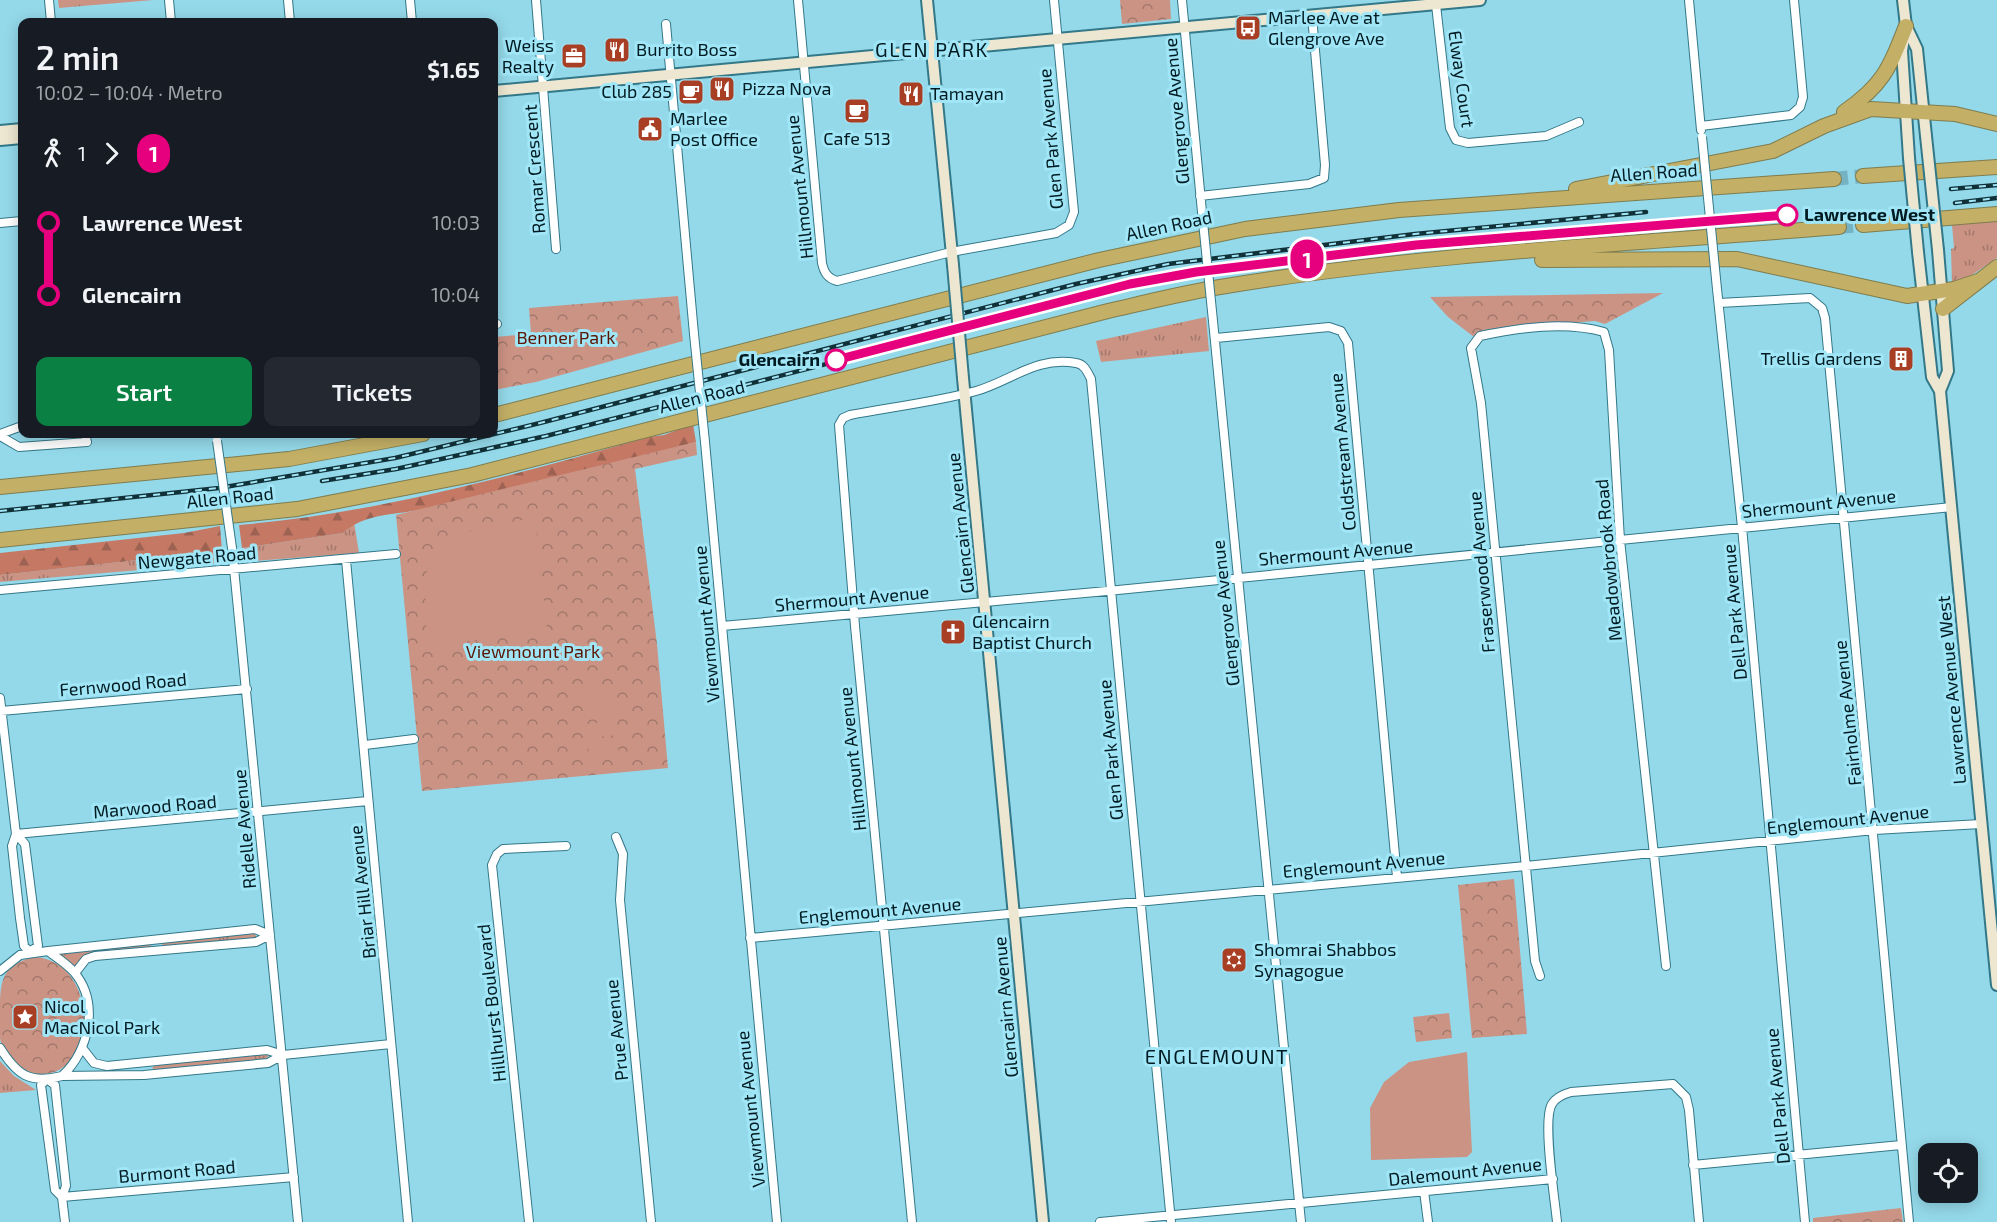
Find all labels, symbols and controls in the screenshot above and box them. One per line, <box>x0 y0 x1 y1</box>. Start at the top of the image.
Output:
place label: Marlee Ave at Glengrove Ave <box>1268 6 1385 49</box>
bus stop icon: Marlee Ave at Glengrove Ave <box>1233 13 1263 43</box>
street label: Elway Court <box>1444 29 1480 129</box>
place label: Weiss Realty <box>502 34 554 77</box>
restaurant icon: Burrito Boss <box>602 35 632 65</box>
text: 2 min <box>36 37 119 77</box>
district label: GLEN PARK <box>875 37 989 61</box>
street label: Glengrove Avenue <box>1159 37 1193 185</box>
place label: Burrito Boss <box>636 38 737 60</box>
office icon: Weiss Realty <box>559 41 589 71</box>
text: $1.65 <box>427 56 480 82</box>
street label: Glen Park Avenue <box>1033 68 1067 210</box>
restaurant icon: Pizza Nova <box>707 74 737 104</box>
cafe icon: Club 285 <box>676 77 706 107</box>
place label: Pizza Nova <box>742 77 831 99</box>
restaurant icon: Tamayan <box>896 79 926 109</box>
text: 10:02 – 10:04 · Metro <box>36 80 223 104</box>
place label: Club 285 <box>601 80 672 102</box>
place label: Tamayan <box>930 82 1004 104</box>
cafe icon: Cafe 513 <box>842 96 872 126</box>
street label: Romar Crescent <box>519 104 549 234</box>
place label: Marlee Post Office <box>670 107 758 150</box>
public building icon: Marlee Post Office <box>635 114 665 144</box>
street label: Hillmount Avenue <box>781 114 818 260</box>
place label: Cafe 513 <box>823 127 891 149</box>
icon: walk <box>36 137 69 170</box>
icon: forward <box>95 137 128 170</box>
text: 1 <box>78 141 86 165</box>
text: 1 <box>149 141 158 166</box>
street label: Allen Road <box>1610 158 1698 186</box>
place label: Lawrence West <box>1804 203 1936 225</box>
marker: Lawrence West <box>1776 204 1798 226</box>
street label: Allen Road <box>1124 205 1214 245</box>
text: Lawrence West <box>82 209 242 235</box>
text: 10:03 <box>432 210 480 234</box>
line badge: 1 <box>1288 240 1326 278</box>
text: 1 <box>1302 247 1312 272</box>
text: Glencairn <box>82 281 182 307</box>
text: 10:04 <box>431 282 480 306</box>
park label: Benner Park <box>516 326 616 348</box>
building icon: Trellis Gardens <box>1886 344 1916 374</box>
place label: Trellis Gardens <box>1760 347 1882 369</box>
place label: Glencairn <box>739 348 820 370</box>
marker: Glencairn <box>825 349 847 371</box>
button: Start <box>36 357 252 426</box>
button: Tickets <box>264 357 480 426</box>
street label: Coldstream Avenue <box>1324 372 1360 532</box>
street label: Allen Road <box>657 375 747 417</box>
street label: Glencairn Avenue <box>942 452 978 595</box>
street label: Meadowbrook Road <box>1590 478 1626 642</box>
street label: Allen Road <box>185 481 275 513</box>
street label: Shermount Avenue <box>1741 484 1897 522</box>
street label: Fraserwood Avenue <box>1463 490 1499 654</box>
street label: Shermount Avenue <box>1258 534 1414 570</box>
street label: Glengrove Avenue <box>1206 539 1244 687</box>
street label: Newgate Road <box>137 541 257 573</box>
street label: Dell Park Avenue <box>1717 543 1751 681</box>
street label: Viewmount Avenue <box>688 545 724 703</box>
street label: Shermount Avenue <box>774 580 930 616</box>
street label: Lawrence Avenue West <box>1932 595 1970 785</box>
place label: Glencairn Baptist Church <box>972 610 1092 653</box>
church icon: Glencairn Baptist Church <box>938 617 968 647</box>
street label: Fairholme Avenue <box>1828 639 1866 787</box>
park label: Viewmount Park <box>466 640 600 662</box>
street label: Fernwood Road <box>58 667 188 701</box>
street label: Glen Park Avenue <box>1093 679 1127 821</box>
street label: Hillmount Avenue <box>834 686 871 832</box>
street label: Ridelle Avenue <box>228 768 260 890</box>
street label: Marwood Road <box>92 790 218 822</box>
street label: Englemount Avenue <box>1766 800 1930 838</box>
street label: Briar Hill Avenue <box>344 824 380 960</box>
street label: Englemount Avenue <box>1282 846 1446 882</box>
street label: Englemount Avenue <box>798 892 962 928</box>
street label: Hillhurst Boulevard <box>472 923 510 1083</box>
street label: Glencairn Avenue <box>988 936 1022 1079</box>
place label: Shomrai Shabbos Synagogue <box>1254 938 1396 981</box>
synagogue icon: Shomrai Shabbos Synagogue <box>1219 945 1249 975</box>
street label: Prue Avenue <box>600 978 632 1082</box>
place label: Nicol MacNicol Park <box>44 995 160 1038</box>
place icon: Nicol MacNicol Park <box>10 1002 40 1032</box>
street label: Dell Park Avenue <box>1760 1027 1794 1165</box>
street label: Viewmount Avenue <box>731 1030 769 1189</box>
district label: ENGLEMOUNT <box>1145 1044 1289 1068</box>
map controls <box>1918 1143 1978 1203</box>
button: locate <box>1918 1143 1978 1203</box>
street label: Dalemount Avenue <box>1387 1152 1543 1190</box>
street label: Burmont Road <box>117 1155 236 1187</box>

